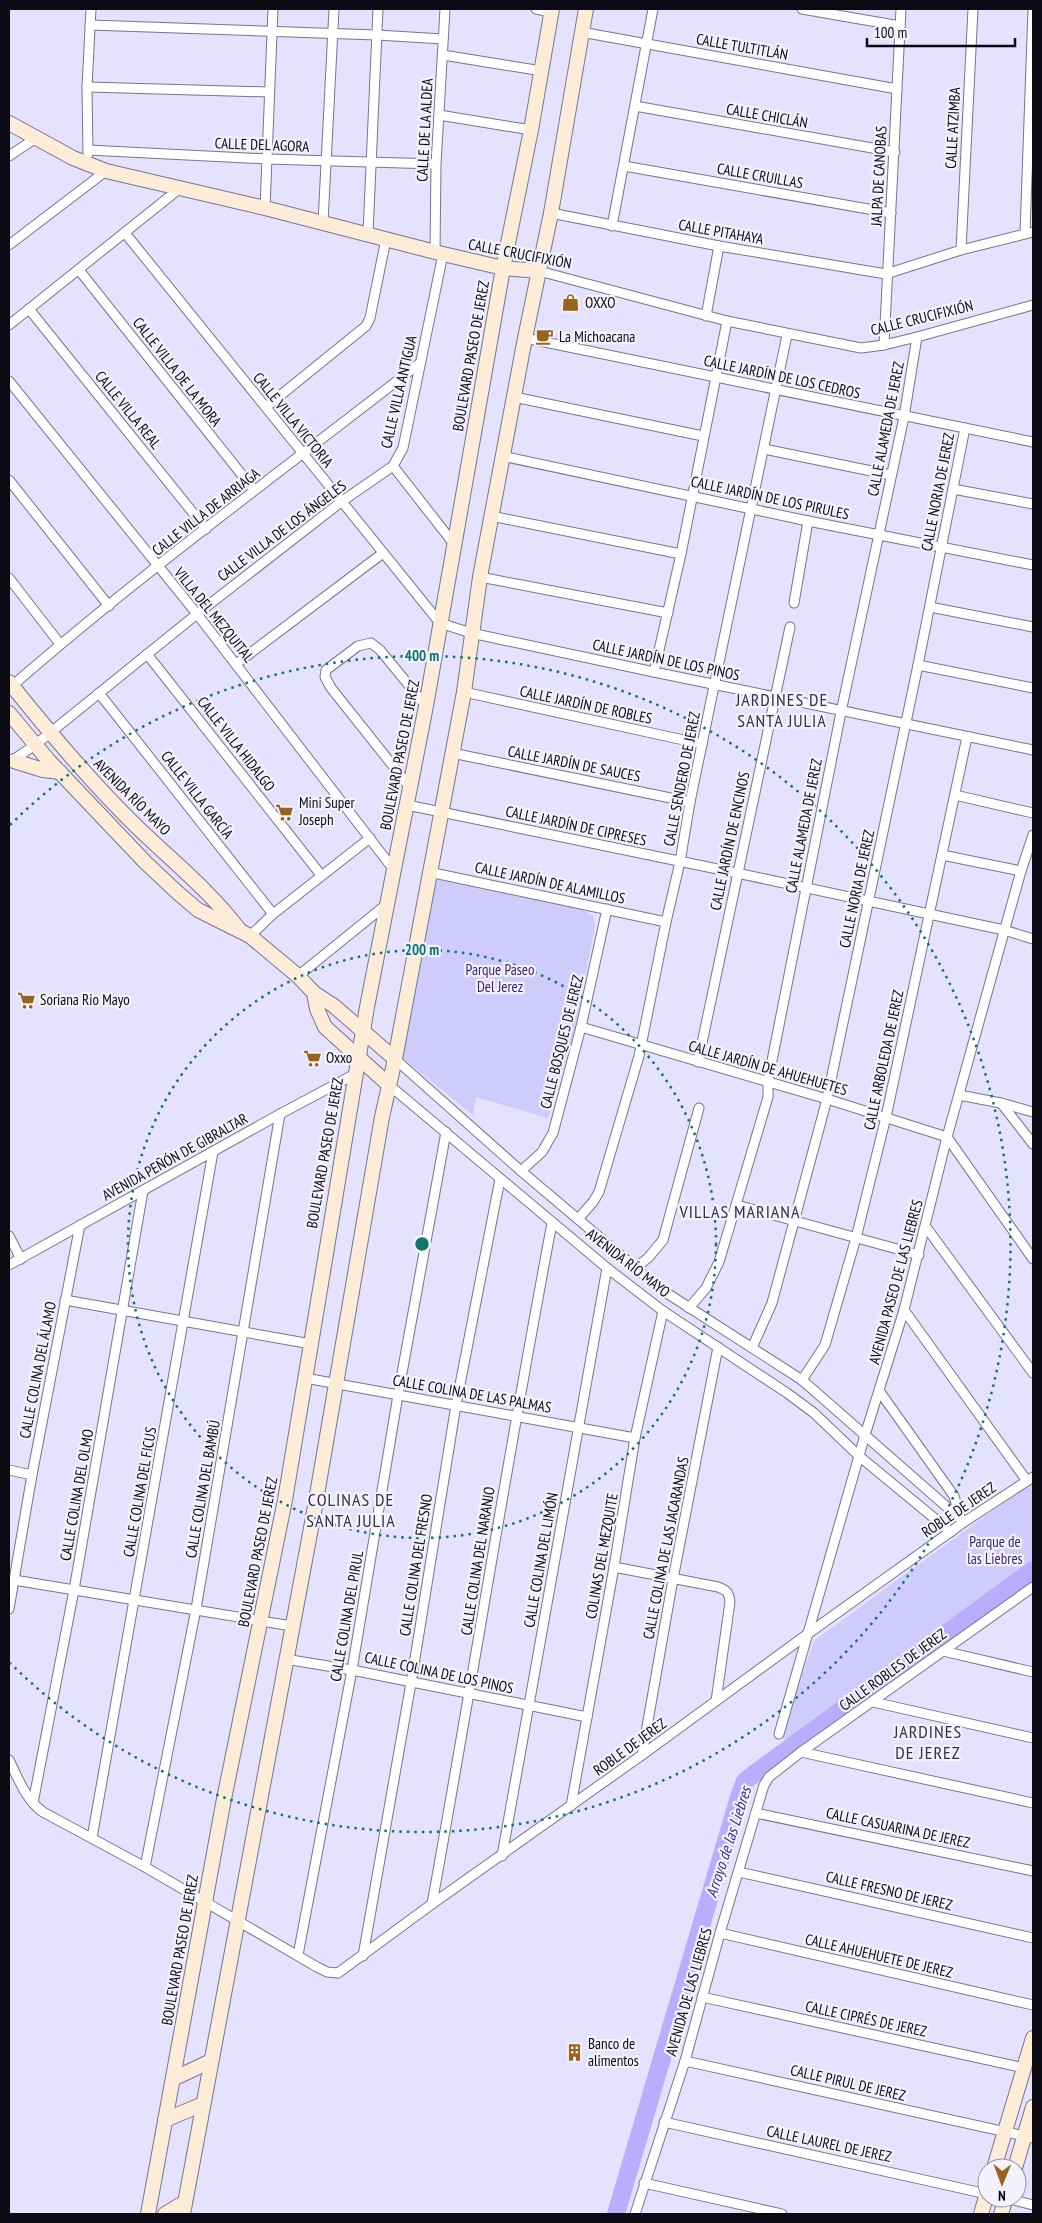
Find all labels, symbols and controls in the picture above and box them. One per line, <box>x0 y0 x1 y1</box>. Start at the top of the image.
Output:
scale bar <box>867 15 1014 47</box>
text: 100 m <box>874 23 907 42</box>
street label: CALLE TULTITLÁN <box>695 29 789 64</box>
street label: CALLE DE LA ALDEA <box>412 77 437 182</box>
street label: CALLE ATZIMBA <box>941 86 964 169</box>
street label: CALLE CHICLÁN <box>725 99 809 132</box>
street label: JALPA DE CANOBAS <box>866 125 891 228</box>
street label: CALLE DEL AGORA <box>214 133 311 156</box>
street label: CALLE CRUILLAS <box>716 159 805 192</box>
street label: CALLE PITAHAYA <box>677 215 766 249</box>
street label: CALLE CRUCIFIXIÓN <box>467 234 573 273</box>
street label: BOULEVARD PASEO DE JEREZ <box>448 279 493 433</box>
shop icon: OXXO <box>561 293 581 313</box>
place label: OXXO <box>585 293 615 312</box>
street label: CALLE CRUCIFIXIÓN <box>869 296 975 339</box>
street label: CALLE VILLA DE LA MORA <box>129 313 226 431</box>
cafe icon: La Michoacana <box>535 327 555 347</box>
place label: La Michoacana <box>559 327 635 346</box>
street label: CALLE VILLA ANTIGUA <box>376 333 421 450</box>
street label: CALLE JARDÍN DE LOS CEDROS <box>702 351 862 402</box>
street label: CALLE ALAMEDA DE JEREZ <box>863 360 908 498</box>
street label: CALLE VILLA REAL <box>91 367 166 453</box>
street label: CALLE VILLA VICTORIA <box>249 368 338 472</box>
street label: CALLE NORIA DE JEREZ <box>917 431 958 553</box>
street label: CALLE VILLA DE ARRIAGA <box>148 463 264 560</box>
street label: CALLE JARDÍN DE LOS PIRULES <box>689 471 851 524</box>
street label: CALLE VILLA DE LOS ÁNGELES <box>214 476 350 585</box>
street label: VILLA DEL MEZQUITAL <box>170 562 259 667</box>
street label: CALLE JARDÍN DE LOS PINOS <box>591 635 741 684</box>
text: 400 m <box>405 646 439 665</box>
street label: BOULEVARD PASEO DE JEREZ <box>376 678 423 832</box>
street label: CALLE JARDÍN DE ROBLES <box>518 681 654 728</box>
district label: JARDINES DE SANTA JULIA <box>735 688 828 732</box>
street label: CALLE VILLA HIDALGO <box>193 692 279 795</box>
street label: CALLE SENDERO DE JEREZ <box>659 710 704 848</box>
street label: CALLE JARDÍN DE SAUCES <box>506 741 642 786</box>
street label: CALLE VILLA GARCÍA <box>157 747 238 843</box>
street label: AVENIDA RÍO MAYO <box>90 754 175 839</box>
street label: CALLE ALAMEDA DE JEREZ <box>781 757 826 895</box>
street label: CALLE JARDÍN DE ENCINOS <box>706 770 753 912</box>
place label: Mini Super Joseph <box>298 793 355 829</box>
street label: CALLE JARDÍN DE CIPRESES <box>504 801 648 850</box>
supermarket icon: Mini Super Joseph <box>275 802 295 822</box>
street label: CALLE NORIA DE JEREZ <box>835 828 878 950</box>
street label: CALLE JARDÍN DE ALAMILLOS <box>473 857 627 908</box>
text: 200 m <box>405 940 439 959</box>
park label: Parque Paseo Del Jerez <box>466 960 534 996</box>
street label: CALLE BOSQUES DE JEREZ <box>536 973 587 1111</box>
street label: CALLE ARBOLEDA DE JEREZ <box>859 988 908 1132</box>
supermarket icon: Soriana Rio Mayo <box>16 990 36 1010</box>
place label: Soriana Rio Mayo <box>40 990 130 1009</box>
street label: CALLE JARDÍN DE AHUEHUETES <box>686 1036 850 1099</box>
supermarket icon: Oxxo <box>302 1048 322 1068</box>
place label: Oxxo <box>326 1048 352 1067</box>
street label: BOULEVARD PASEO DE JEREZ <box>302 1076 347 1230</box>
street label: AVENIDA PEÑÓN DE GIBRALTAR <box>99 1109 251 1205</box>
street label: AVENIDA PASEO DE LAS LIEBRES <box>864 1197 927 1366</box>
district label: VILLAS MARIANA <box>678 1200 801 1223</box>
street label: AVENIDA RÍO MAYO <box>583 1224 674 1301</box>
centre of rings <box>413 1235 431 1253</box>
street label: CALLE COLINA DEL ÁLAMO <box>15 1300 60 1440</box>
street label: CALLE COLINA DE LAS PALMAS <box>391 1370 553 1417</box>
street label: CALLE COLINA DEL BAMBÚ <box>181 1418 224 1559</box>
street label: CALLE COLINA DEL FICUS <box>119 1425 160 1559</box>
street label: CALLE COLINA DEL OLMO <box>56 1428 97 1562</box>
street label: CALLE COLINA DE LAS JACARANDAS <box>638 1455 693 1641</box>
street label: BOULEVARD PASEO DE JEREZ <box>234 1475 281 1629</box>
street label: ROBLE DE JEREZ <box>918 1478 1000 1541</box>
street label: CALLE COLINA DEL NARANJO <box>456 1485 499 1637</box>
district label: COLINAS DE SANTA JULIA <box>306 1488 396 1532</box>
street label: CALLE COLINA DEL LIMÓN <box>519 1491 562 1629</box>
street label: CALLE COLINA DEL FRESNO <box>395 1492 436 1637</box>
street label: COLINAS DEL MEZQUITE <box>581 1492 622 1620</box>
park label: Parque de las Liebres <box>967 1532 1023 1568</box>
street label: CALLE COLINA DEL PIRUL <box>326 1548 368 1683</box>
street label: CALLE ROBLES DE JEREZ <box>835 1624 950 1715</box>
street label: CALLE COLINA DE LOS PINOS <box>363 1647 515 1698</box>
street label: ROBLE DE JEREZ <box>589 1713 670 1779</box>
district label: JARDINES DE JEREZ <box>893 1720 962 1764</box>
water label: Arroyo de las Liebres <box>701 1783 756 1900</box>
street label: CALLE CASUARINA DE JEREZ <box>824 1803 972 1852</box>
street label: CALLE FRESNO DE JEREZ <box>824 1867 955 1914</box>
street label: BOULEVARD PASEO DE JEREZ <box>157 1873 202 2027</box>
street label: AVENIDA DE LAS LIEBRES <box>661 1926 716 2058</box>
street label: CALLE AHUEHUETE DE JEREZ <box>803 1929 955 1982</box>
street label: CALLE CIPRÉS DE JEREZ <box>804 1996 929 2041</box>
place label: Banco de alimentos <box>588 2034 639 2070</box>
building icon: Banco de alimentos <box>564 2043 584 2063</box>
street label: CALLE PIRUL DE JEREZ <box>789 2060 908 2105</box>
street label: CALLE LAUREL DE JEREZ <box>765 2121 894 2166</box>
north arrow <box>977 2158 1027 2208</box>
text: N <box>998 2187 1006 2205</box>

